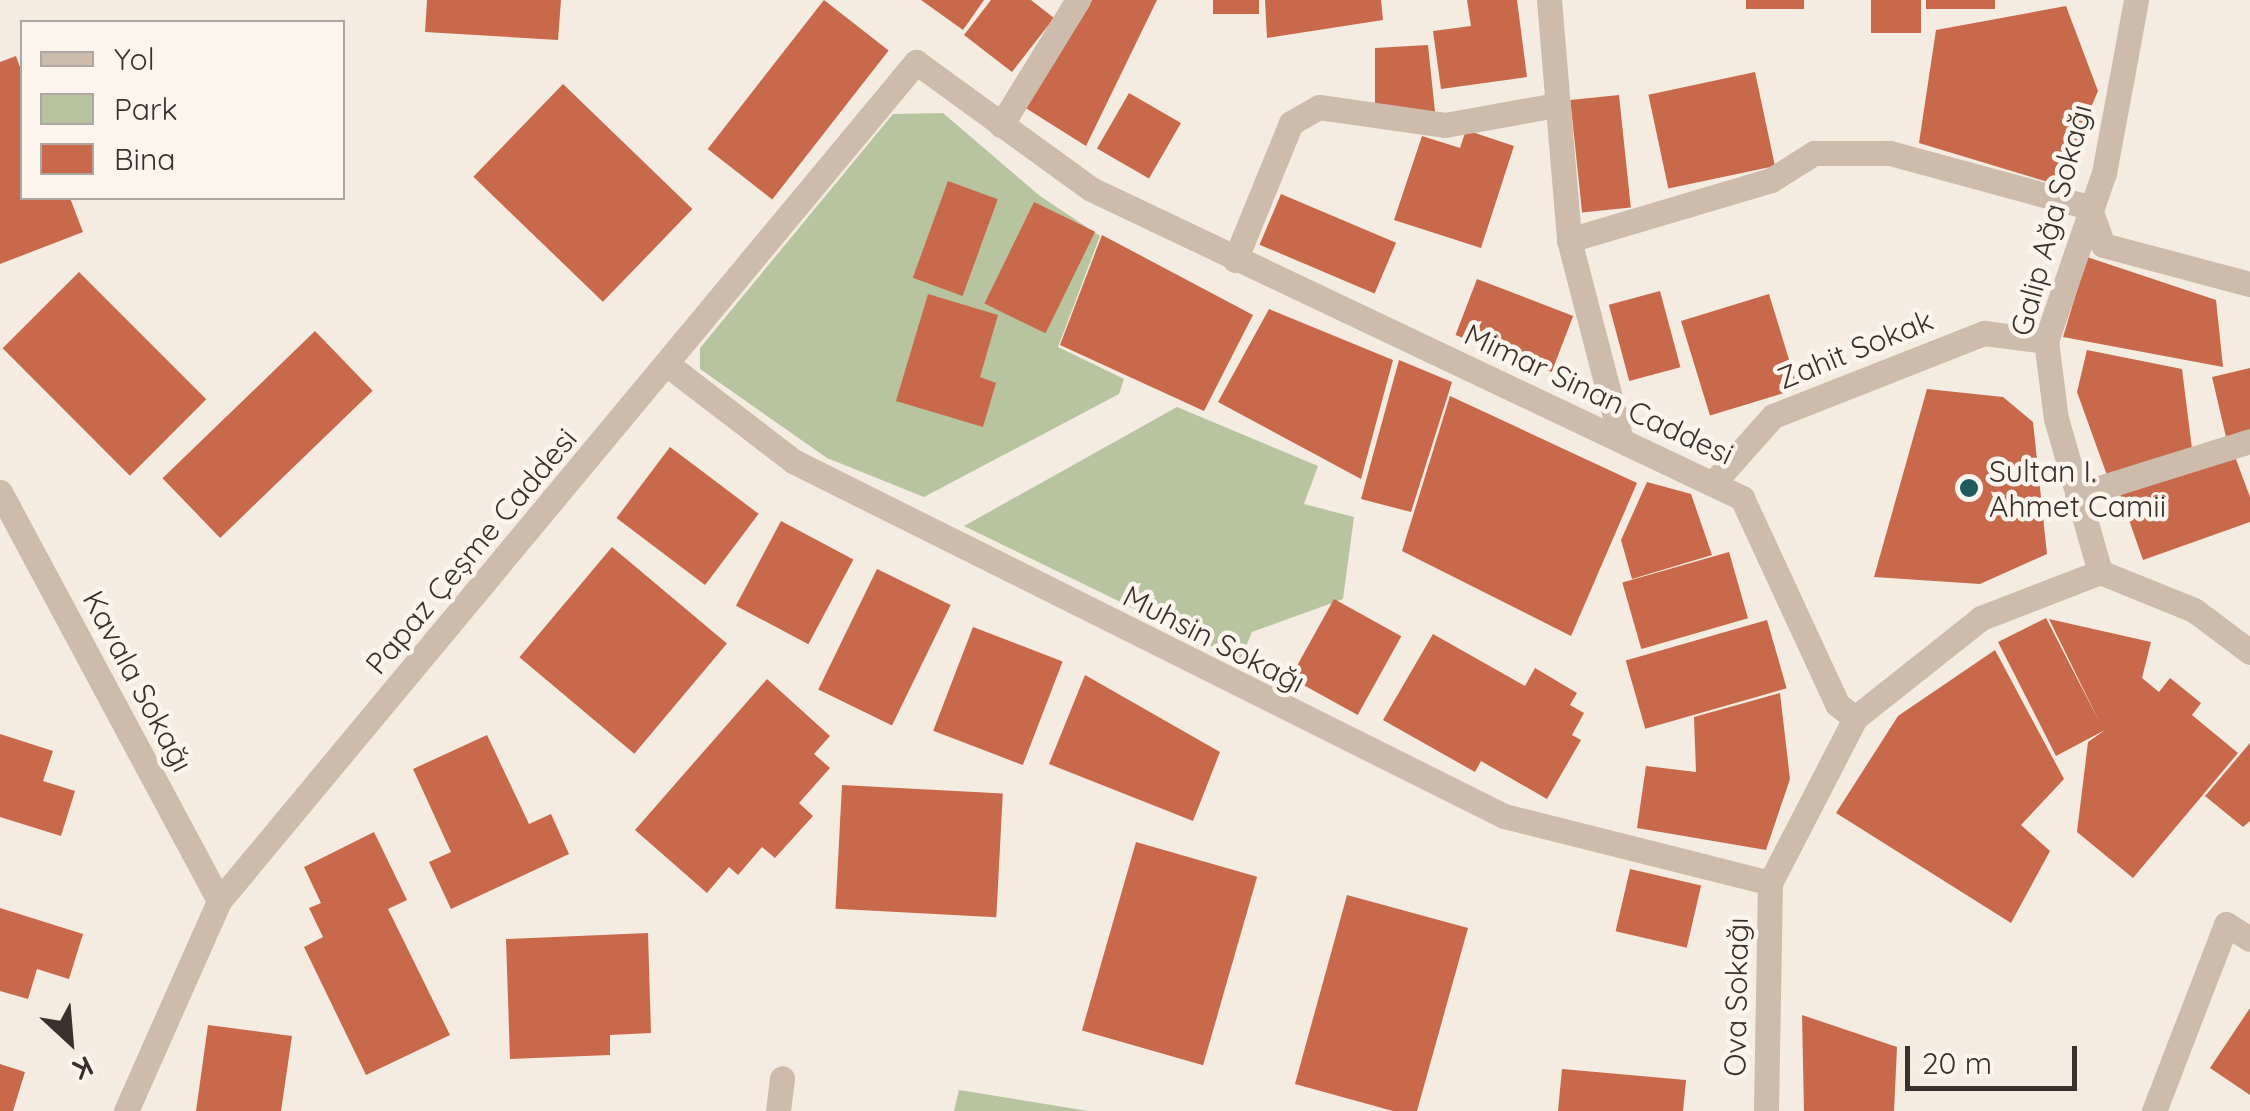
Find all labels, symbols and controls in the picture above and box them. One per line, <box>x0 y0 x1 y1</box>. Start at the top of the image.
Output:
legend <box>20 20 345 200</box>
text: Yol <box>114 40 155 78</box>
text: Park <box>114 90 178 128</box>
street label: Galip Ağa Sokağı <box>2003 100 2099 340</box>
text: Bina <box>114 140 175 178</box>
street label: Zahit Sokak <box>1772 302 1938 396</box>
street label: Mimar Sinan Caddesi <box>1459 316 1739 472</box>
street label: Papaz Çeşme Caddesi <box>358 421 584 681</box>
place label: Sultan I. Ahmet Camii <box>1989 453 2166 524</box>
marker: Sultan I. Ahmet Camii <box>1958 477 1980 499</box>
street label: Muhsin Sokağı <box>1117 578 1311 700</box>
street label: Kavala Sokağı <box>75 584 201 778</box>
street label: Ova Sokağı <box>1717 917 1755 1077</box>
north arrow <box>20 991 120 1091</box>
scale bar <box>1910 1026 2082 1088</box>
text: 20 m <box>1922 1044 1992 1082</box>
text: K <box>67 1049 99 1088</box>

